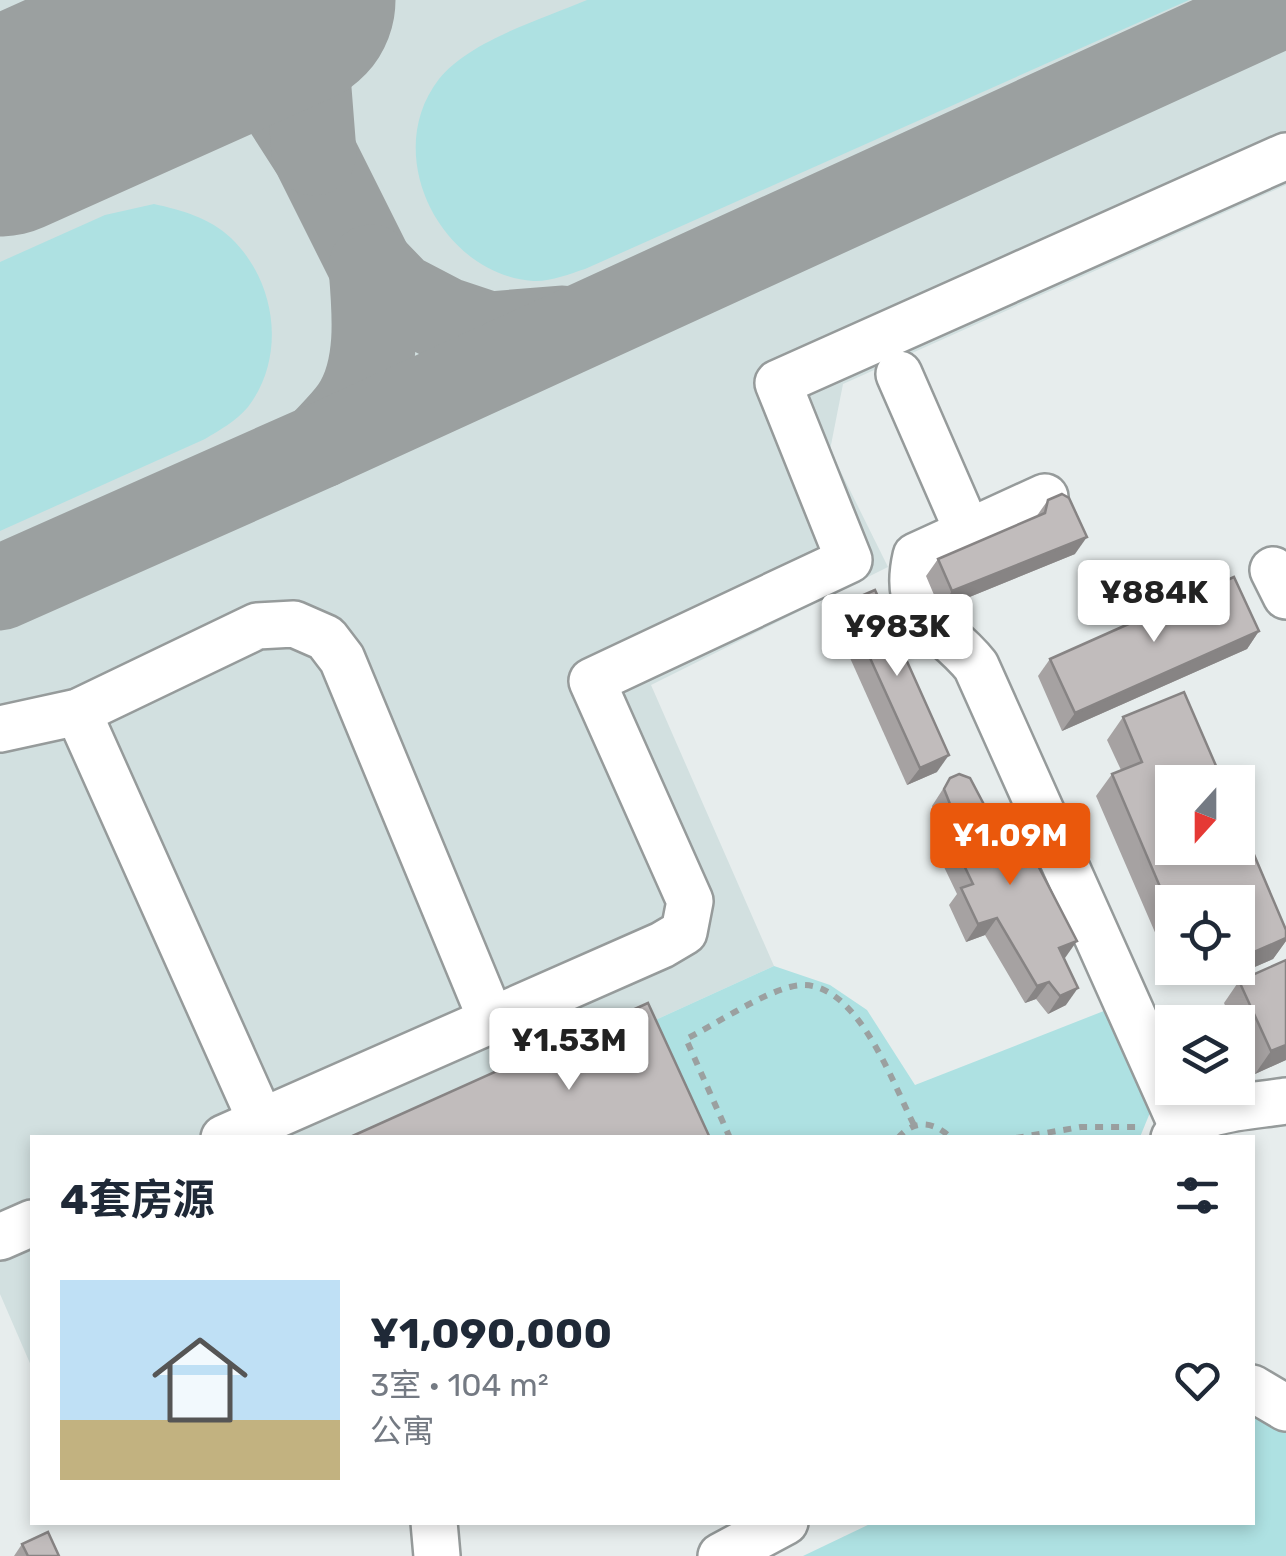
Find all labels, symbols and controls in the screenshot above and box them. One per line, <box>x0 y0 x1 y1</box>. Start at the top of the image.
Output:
pin: ¥884K <box>1084 560 1224 645</box>
text: ¥884K <box>1100 573 1208 611</box>
pin: ¥983K <box>827 594 967 679</box>
text: ¥983K <box>844 607 950 645</box>
north arrow <box>1155 765 1255 865</box>
map controls <box>1155 765 1255 1105</box>
pin: ¥1.09M <box>929 803 1091 888</box>
text: ¥1.09M <box>952 816 1068 854</box>
button: locate <box>1155 885 1255 985</box>
button: layers <box>1155 1005 1255 1105</box>
pin: ¥1.53M <box>488 1008 650 1093</box>
text: ¥1.53M <box>511 1021 627 1059</box>
icon: filters <box>1170 1168 1225 1223</box>
text: 4套房源 <box>60 1175 215 1225</box>
text: ¥1,090,000 <box>370 1309 612 1359</box>
icon: home <box>140 1320 260 1440</box>
icon: heart <box>1170 1353 1225 1408</box>
text: 3室 · 104 m² <box>370 1366 549 1404</box>
text: 公寓 <box>370 1412 434 1450</box>

